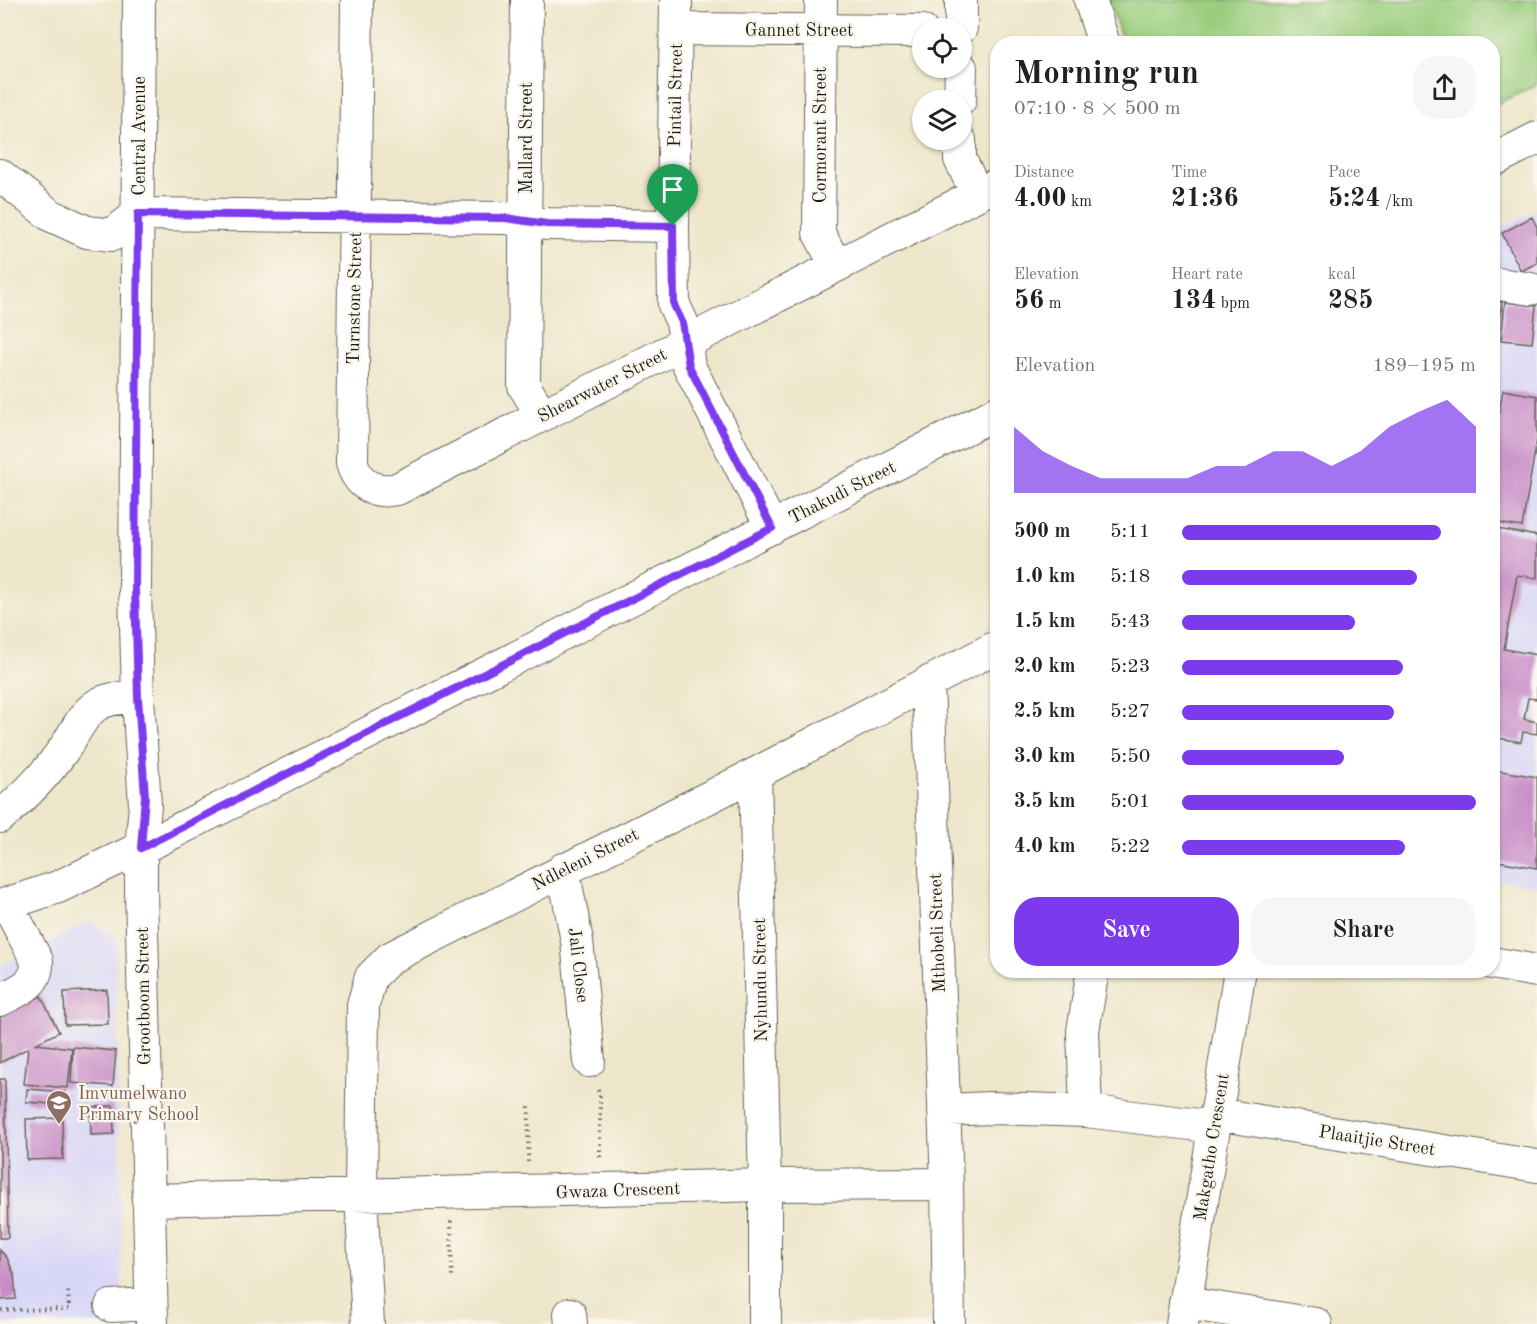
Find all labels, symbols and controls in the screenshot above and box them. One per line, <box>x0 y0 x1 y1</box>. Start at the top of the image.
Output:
map controls <box>912 18 972 150</box>
button: locate <box>912 18 972 78</box>
street label: Gannet Street <box>745 22 853 40</box>
street label: Pintail Street <box>666 43 686 147</box>
button: share <box>1413 56 1476 119</box>
text: Morning run <box>1014 58 1199 91</box>
street label: Cormorant Street <box>812 67 830 203</box>
street label: Central Avenue <box>131 76 149 196</box>
street label: Mallard Street <box>518 82 536 194</box>
button: layers <box>912 90 972 150</box>
text: 07:10 · 8 × 500 m <box>1014 99 1181 119</box>
pin <box>647 164 698 226</box>
text: Distance <box>1014 165 1074 181</box>
text: Time <box>1171 165 1207 181</box>
text: Pace <box>1328 165 1360 181</box>
icon: arrive <box>656 173 689 206</box>
text: 4.00 <box>1014 186 1067 212</box>
text: 21:36 <box>1171 186 1239 212</box>
text: 5:24 <box>1328 186 1381 212</box>
text: km <box>1067 194 1092 210</box>
text: /km <box>1381 194 1413 210</box>
street label: Turnstone Street <box>345 231 365 365</box>
text: Elevation <box>1014 267 1079 283</box>
text: Heart rate <box>1171 267 1243 283</box>
text: kcal <box>1328 267 1356 283</box>
text: 56 <box>1014 288 1044 314</box>
text: 134 <box>1171 288 1216 314</box>
text: 285 <box>1328 288 1373 314</box>
text: m <box>1044 296 1061 312</box>
text: bpm <box>1216 296 1250 312</box>
street label: Shearwater Street <box>535 346 670 426</box>
text: Elevation <box>1014 356 1095 376</box>
text: 189–195 m <box>1373 356 1476 376</box>
street label: Thakudi Street <box>786 458 899 528</box>
text: 500 m <box>1014 522 1070 542</box>
text: 5:11 <box>1110 522 1150 542</box>
text: 1.0 km <box>1014 567 1076 587</box>
text: 5:18 <box>1110 567 1150 587</box>
text: 1.5 km <box>1014 612 1076 632</box>
text: 5:43 <box>1110 612 1150 632</box>
text: 2.0 km <box>1014 657 1076 677</box>
text: 5:23 <box>1110 657 1150 677</box>
text: 2.5 km <box>1014 702 1076 722</box>
text: 5:27 <box>1110 702 1150 722</box>
text: 3.0 km <box>1014 747 1076 767</box>
text: 5:50 <box>1110 747 1150 767</box>
text: 3.5 km <box>1014 792 1076 812</box>
text: 5:01 <box>1110 792 1150 812</box>
street label: Ndleleni Street <box>529 825 642 894</box>
text: 4.0 km <box>1014 837 1076 857</box>
text: 5:22 <box>1110 837 1150 857</box>
street label: Mthobeli Street <box>927 873 949 993</box>
button: Save <box>1014 897 1239 966</box>
button: Share <box>1251 897 1476 966</box>
street label: Nyhundu Street <box>751 918 771 1042</box>
street label: Grootboom Street <box>134 927 154 1065</box>
street label: Jali Close <box>564 927 592 1004</box>
street label: Makgatho Crescent <box>1191 1072 1233 1222</box>
place label: Imvumelwano Primary School <box>78 1085 199 1124</box>
school or university icon: Imvumelwano Primary School <box>44 1088 74 1126</box>
street label: Plaaitjie Street <box>1317 1123 1436 1159</box>
street label: Gwaza Crescent <box>555 1180 681 1202</box>

